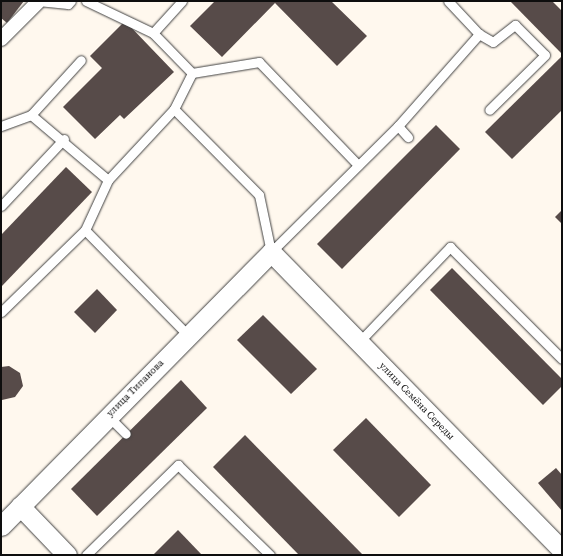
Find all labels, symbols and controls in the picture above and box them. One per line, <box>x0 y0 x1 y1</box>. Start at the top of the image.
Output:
street label: улица Типанова <box>104 357 166 419</box>
street label: улица Семёна Середы <box>377 360 457 442</box>

